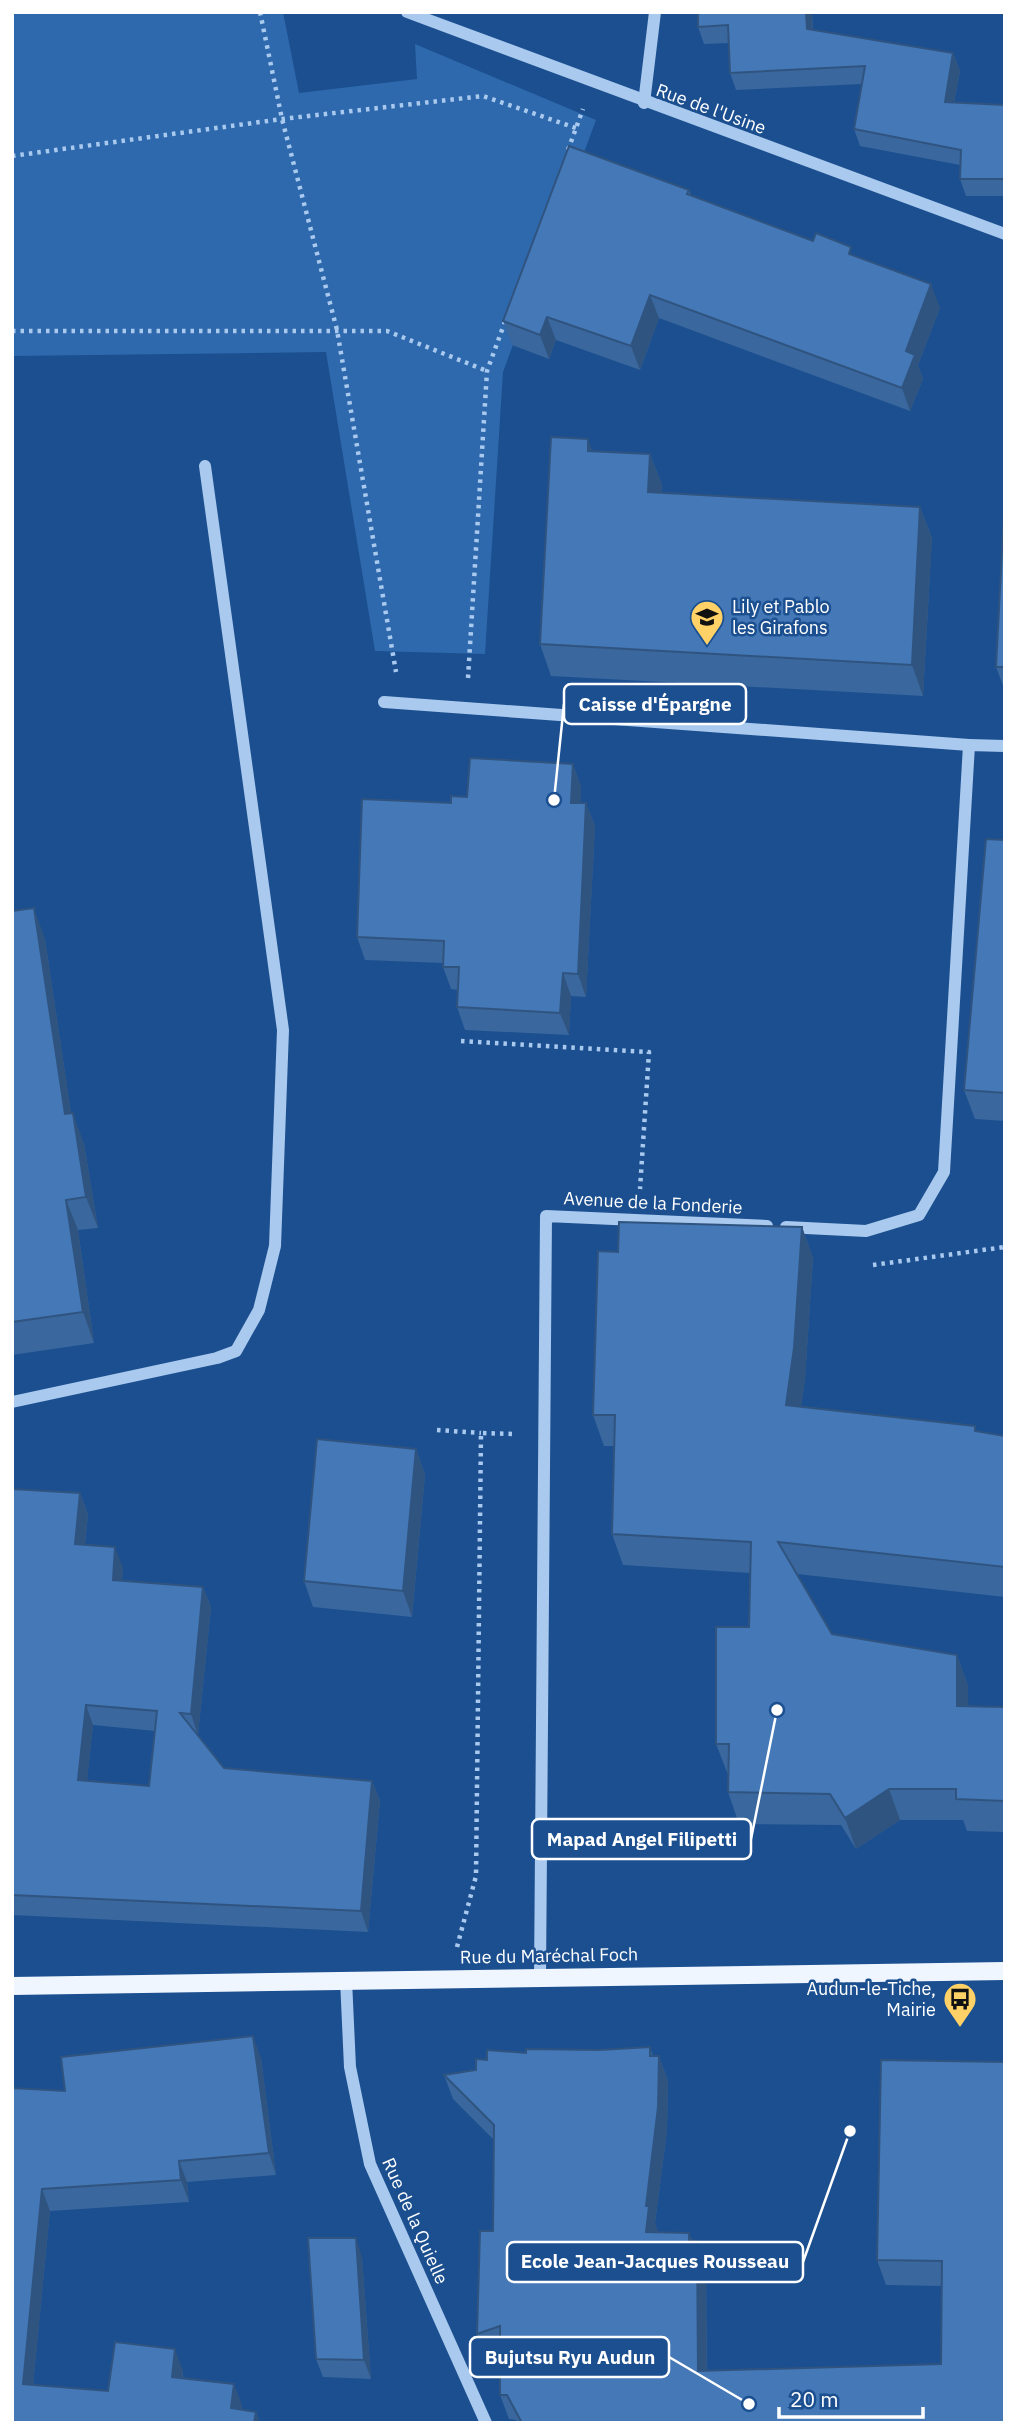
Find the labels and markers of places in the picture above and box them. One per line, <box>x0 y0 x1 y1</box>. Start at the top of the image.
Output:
place label: Lily et Pablo les Girafons <box>732 595 830 639</box>
school or university icon: Lily et Pablo les Girafons <box>688 598 726 647</box>
callout: Caisse d'Épargne <box>564 684 746 724</box>
callout: Mapad Angel Filipetti <box>532 1819 751 1859</box>
place label: Audun-le-Tiche, Mairie <box>806 1977 936 2021</box>
bus stop icon: Audun-le-Tiche, Mairie <box>941 1980 979 2029</box>
callout: Ecole Jean-Jacques Rousseau <box>507 2242 803 2282</box>
callout: Bujutsu Ryu Audun <box>470 2337 669 2377</box>

